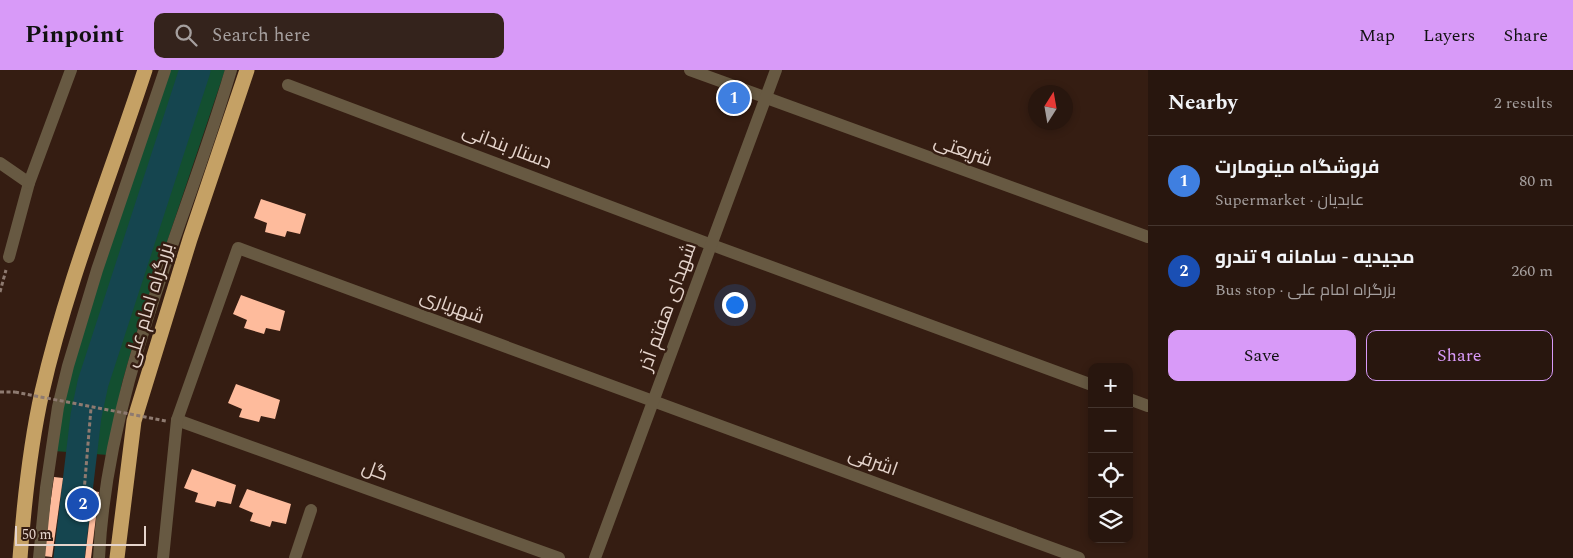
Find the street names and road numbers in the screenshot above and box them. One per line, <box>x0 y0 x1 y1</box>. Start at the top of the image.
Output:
street label: دستار بندانی <box>458 117 556 177</box>
street label: شریعتی <box>930 127 996 175</box>
street label: بزرگراه امام علی <box>116 239 182 371</box>
street label: شهدای هفتم آذر <box>631 239 705 376</box>
street label: شهریاری <box>416 282 488 332</box>
street label: اشرفی <box>844 440 902 484</box>
street label: گل <box>358 453 392 489</box>

